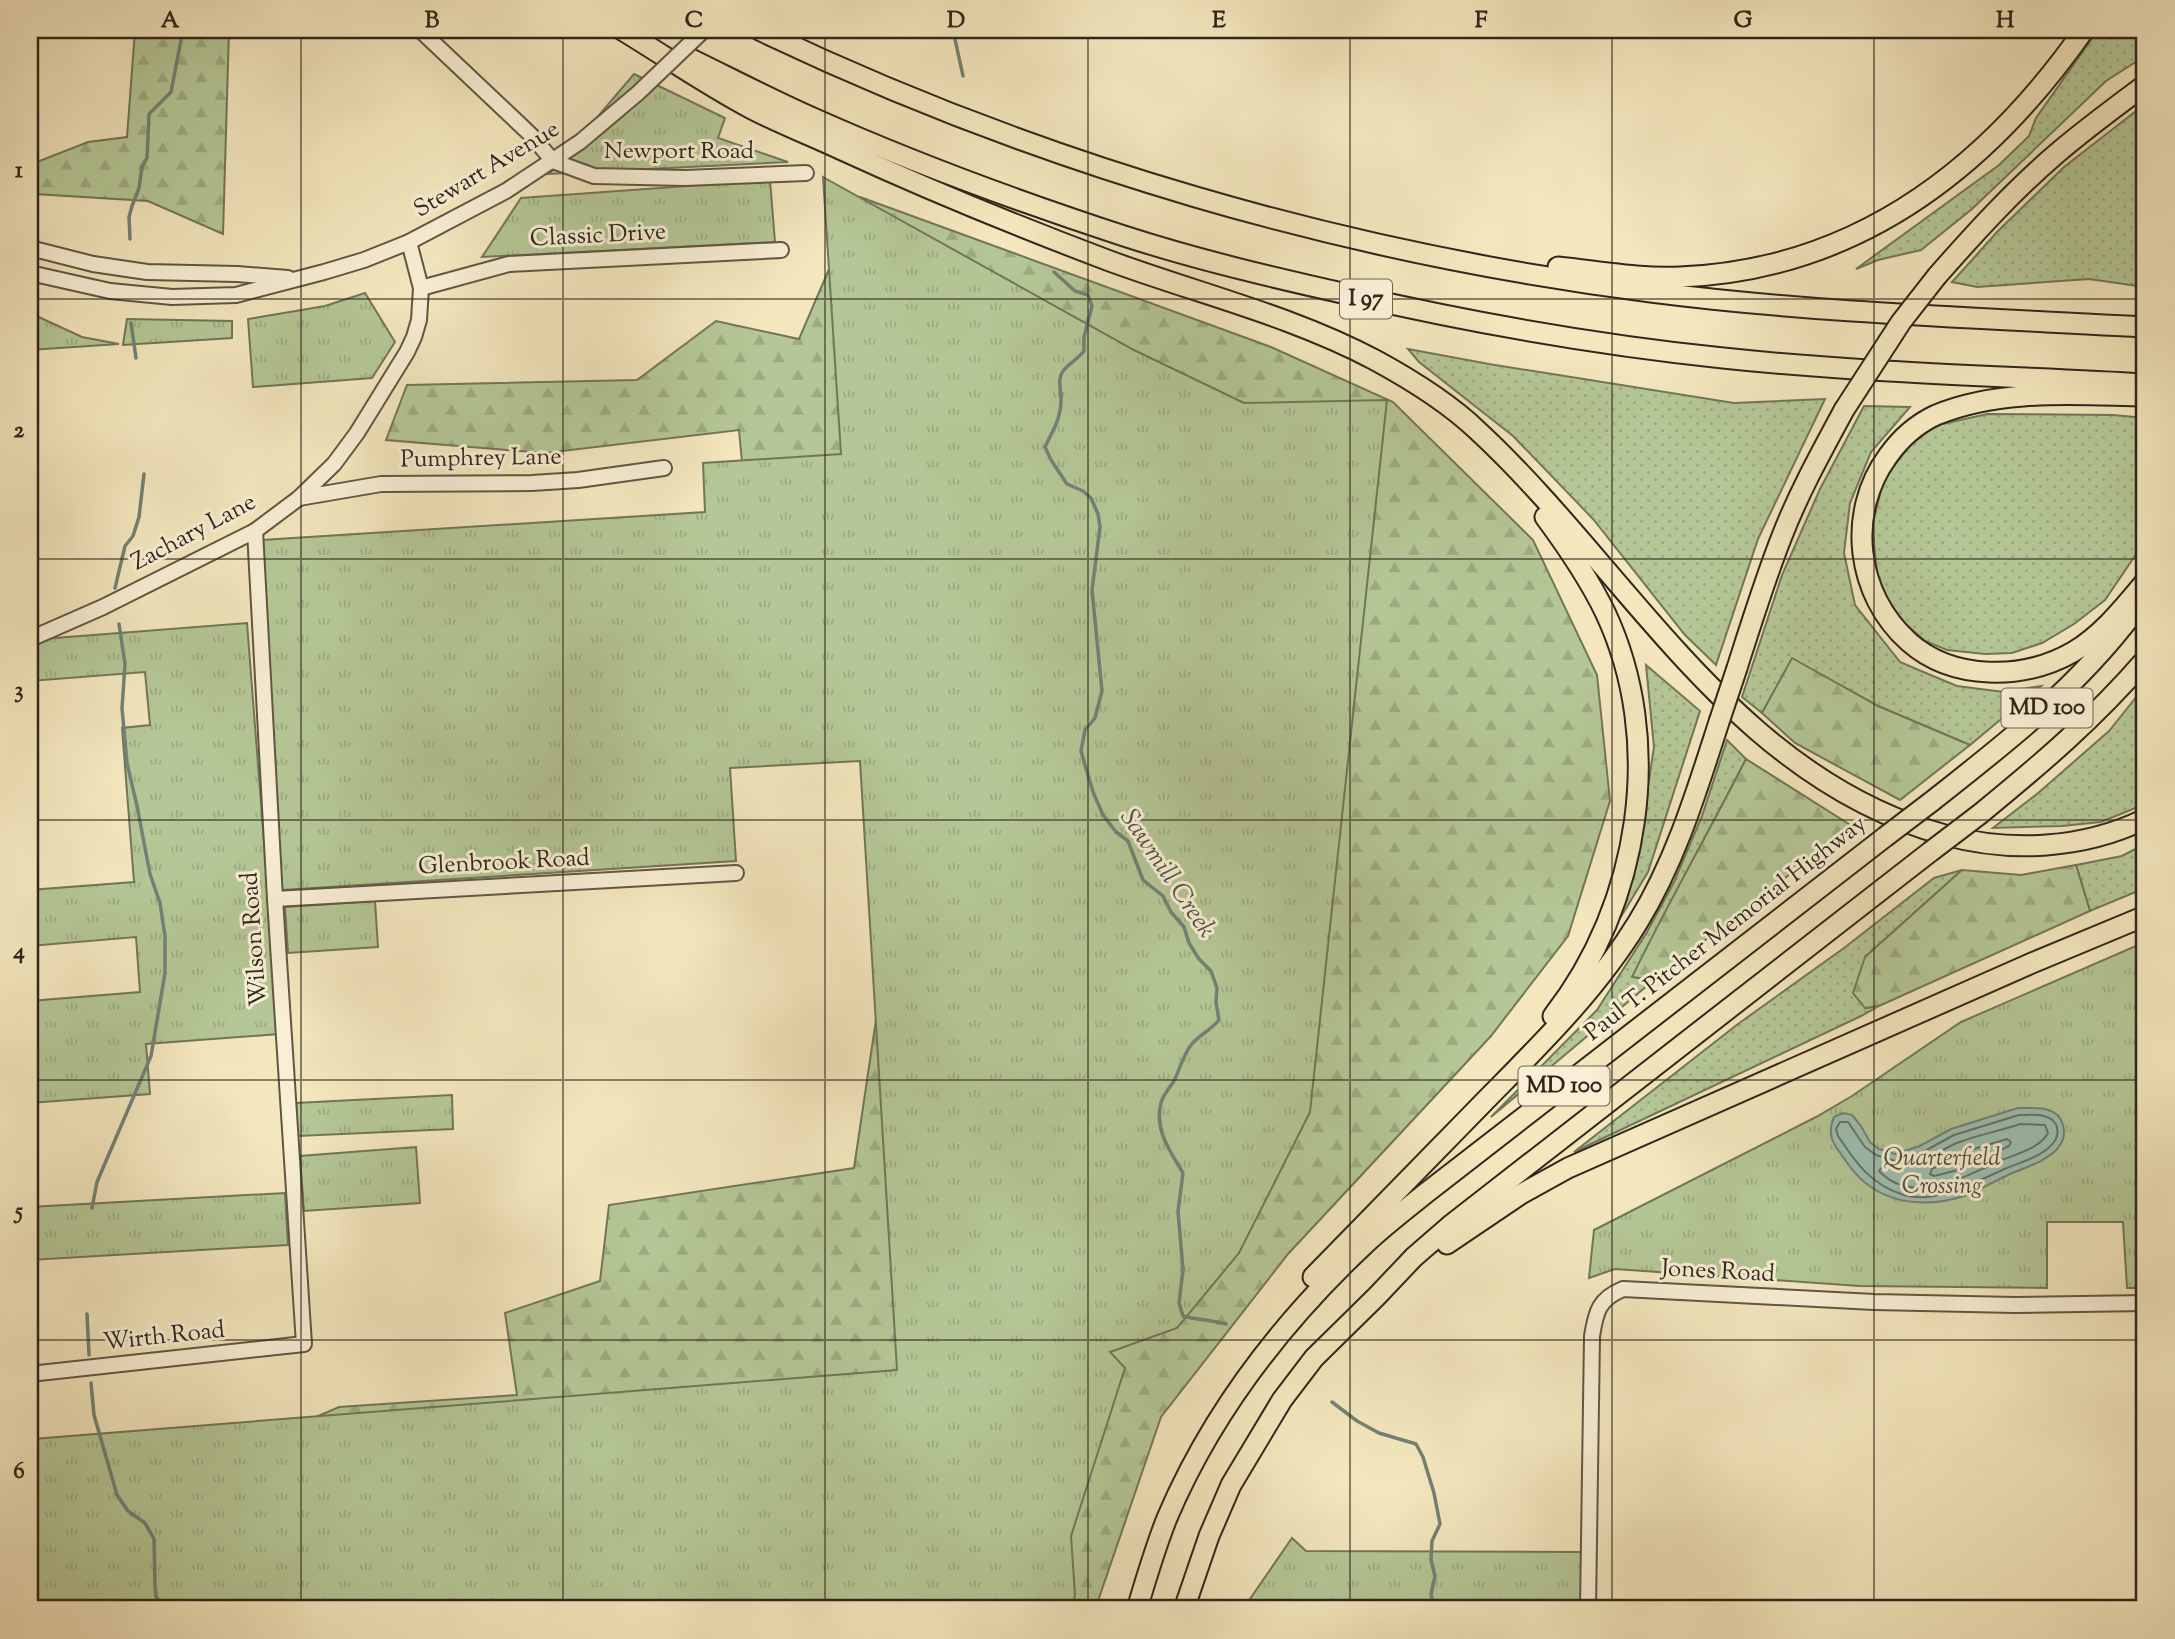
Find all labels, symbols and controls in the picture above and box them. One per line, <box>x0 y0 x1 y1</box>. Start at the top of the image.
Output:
text: A <box>161 5 180 38</box>
text: B <box>425 5 440 38</box>
text: C <box>685 5 703 38</box>
text: D <box>947 5 965 38</box>
text: E <box>1212 5 1226 38</box>
text: F <box>1475 5 1488 38</box>
text: G <box>1734 5 1753 38</box>
text: H <box>1996 5 2015 38</box>
street label: Stewart Avenue <box>408 113 566 227</box>
street label: Newport Road <box>604 135 755 169</box>
text: 1 <box>15 155 23 188</box>
street label: Classic Drive <box>529 215 667 257</box>
road number: I 97 <box>1340 280 1392 318</box>
text: 2 <box>14 415 25 448</box>
street label: Pumphrey Lane <box>400 441 562 477</box>
street label: Zachary Lane <box>126 486 262 580</box>
text: 3 <box>14 675 24 708</box>
road number: MD 100 <box>2002 688 2092 728</box>
water label: Sawmill Creek <box>1110 802 1224 946</box>
street label: Paul T. Pitcher Memorial Highway <box>1578 808 1874 1050</box>
street label: Glenbrook Road <box>417 842 591 884</box>
street label: Wilson Road <box>233 870 277 1007</box>
text: 4 <box>12 936 25 969</box>
road number: MD 100 <box>1518 1066 1610 1106</box>
park label: Quarterfield Crossing <box>1884 1142 2001 1204</box>
text: 5 <box>13 1196 23 1229</box>
street label: Jones Road <box>1658 1252 1776 1292</box>
street label: Wirth Road <box>101 1314 227 1360</box>
text: 6 <box>13 1456 25 1489</box>

